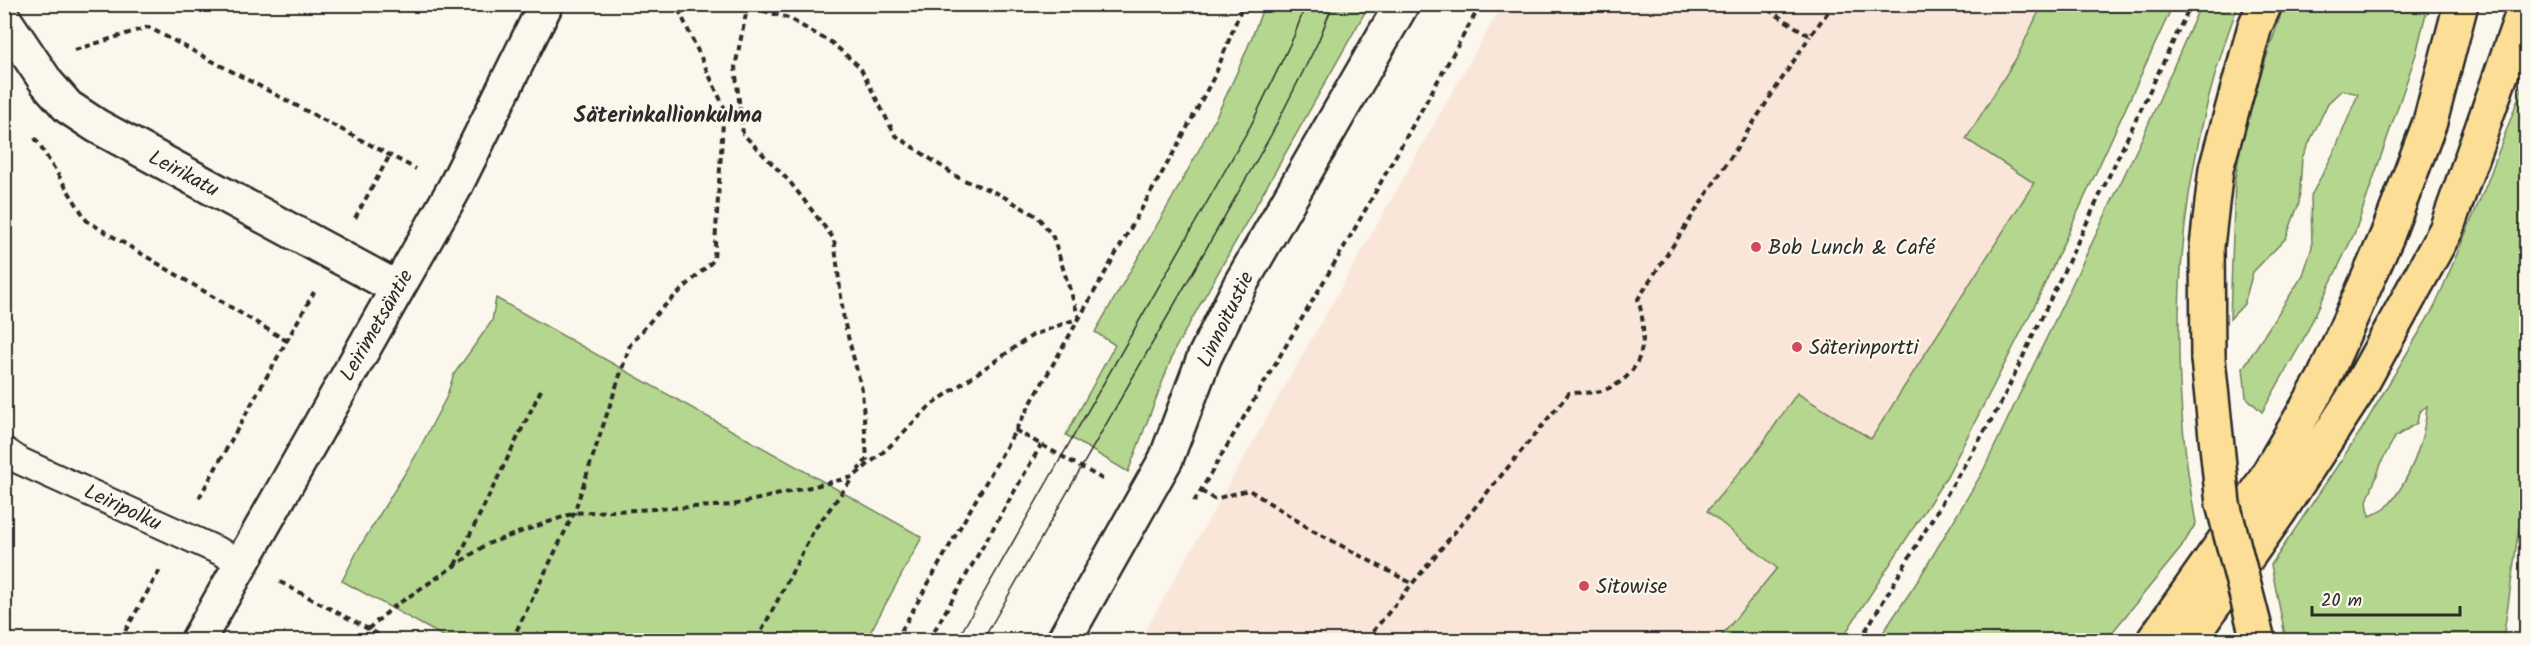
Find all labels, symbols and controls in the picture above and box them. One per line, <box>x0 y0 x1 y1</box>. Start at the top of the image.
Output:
district label: Säterinkallionkulma <box>574 99 762 134</box>
street label: Leirikatu <box>142 142 225 207</box>
place label: Bob Lunch & Café <box>1768 232 1936 265</box>
marker: Bob Lunch & Café <box>1749 240 1763 254</box>
street label: Leirimetsäntie <box>332 263 423 388</box>
street label: Linnoitustie <box>1189 266 1264 373</box>
place label: Säterinportti <box>1809 332 1920 365</box>
marker: Säterinportti <box>1790 340 1804 354</box>
street label: Leiripolku <box>78 476 167 541</box>
place label: Sitowise <box>1596 571 1668 604</box>
marker: Sitowise <box>1577 579 1591 593</box>
scale bar <box>2312 579 2460 617</box>
text: 20 m <box>2321 587 2362 616</box>

